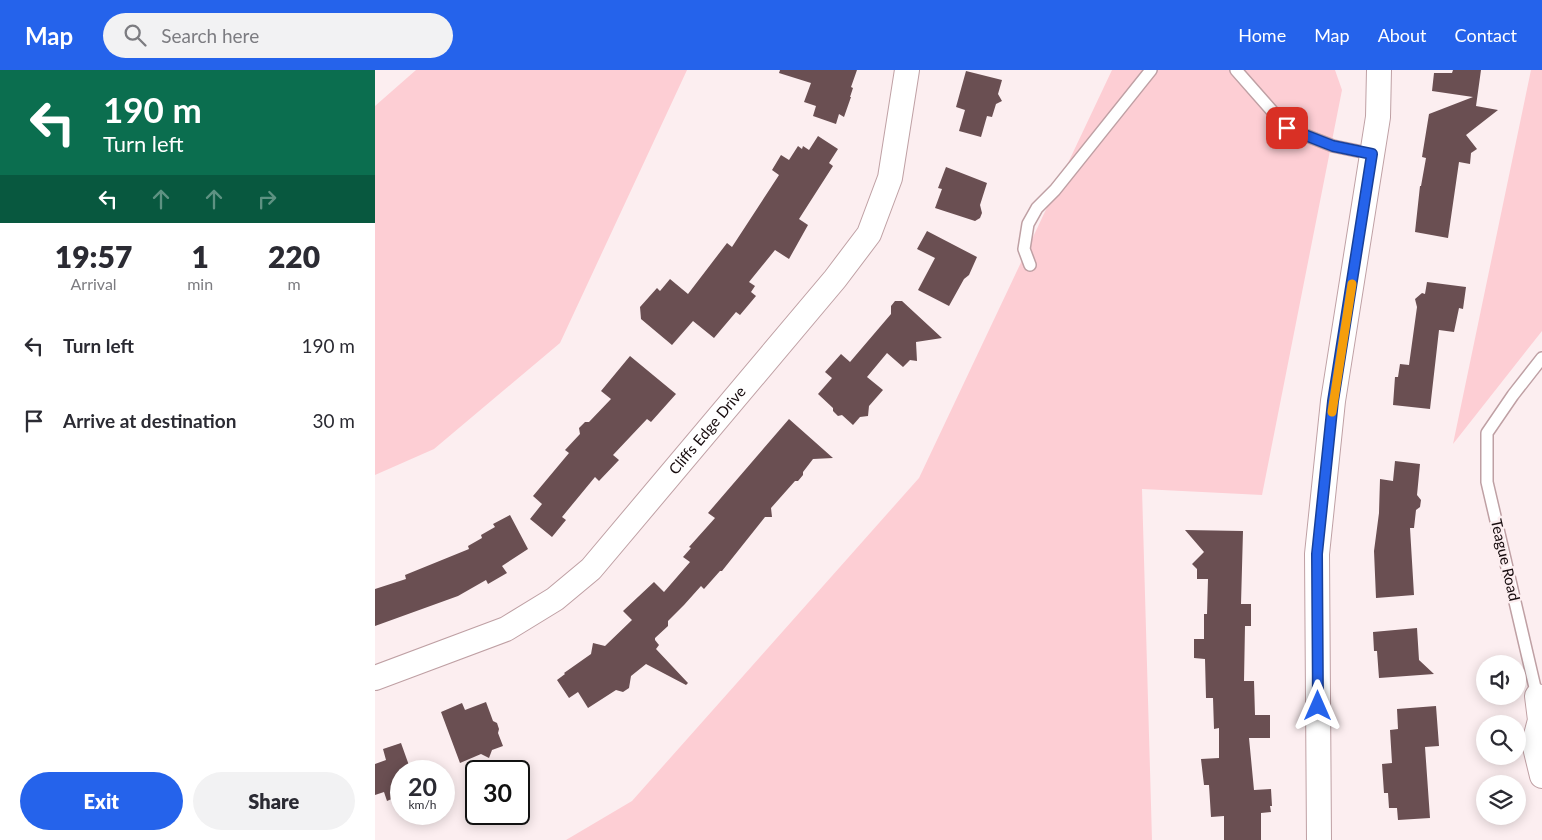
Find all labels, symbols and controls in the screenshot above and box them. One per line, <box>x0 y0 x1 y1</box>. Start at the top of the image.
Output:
search box <box>103 13 453 58</box>
text: Map <box>25 21 73 50</box>
icon: search <box>121 21 149 49</box>
text: Search here <box>161 24 259 47</box>
text: Home <box>1238 24 1286 46</box>
text: Map <box>1314 24 1350 46</box>
text: About <box>1378 24 1427 46</box>
text: Contact <box>1455 24 1517 46</box>
text: 190 m <box>103 88 202 130</box>
icon: left <box>20 90 85 155</box>
pin <box>1266 107 1308 149</box>
icon: arrive <box>1273 114 1301 142</box>
text: Turn left <box>103 130 184 157</box>
icon: left <box>94 185 122 213</box>
icon: ahead <box>147 185 175 213</box>
icon: ahead <box>200 185 228 213</box>
icon: right <box>253 185 281 213</box>
text: 19:57 <box>55 238 132 274</box>
text: 1 <box>191 238 209 274</box>
text: 220 <box>268 238 320 274</box>
text: Arrival <box>71 274 117 293</box>
text: min <box>187 274 213 293</box>
text: m <box>287 274 301 293</box>
icon: left <box>20 332 48 360</box>
text: Turn left <box>63 334 134 357</box>
text: 190 m <box>301 334 355 357</box>
street label: Cliffs Edge Drive <box>665 382 749 478</box>
icon: arrive <box>20 407 48 435</box>
text: Arrive at destination <box>63 409 236 432</box>
text: 30 m <box>312 409 355 432</box>
street label: Teague Road <box>1488 517 1524 603</box>
map controls <box>1476 655 1526 825</box>
button: sound <box>1476 655 1526 705</box>
position arrow <box>1291 679 1343 731</box>
button: search <box>1476 715 1526 765</box>
speed limit sign: 30 <box>465 760 530 825</box>
text: 20 <box>408 771 437 801</box>
button: Exit <box>20 772 183 830</box>
button: Share <box>193 772 355 830</box>
button: layers <box>1476 775 1526 825</box>
text: km/h <box>408 797 437 812</box>

